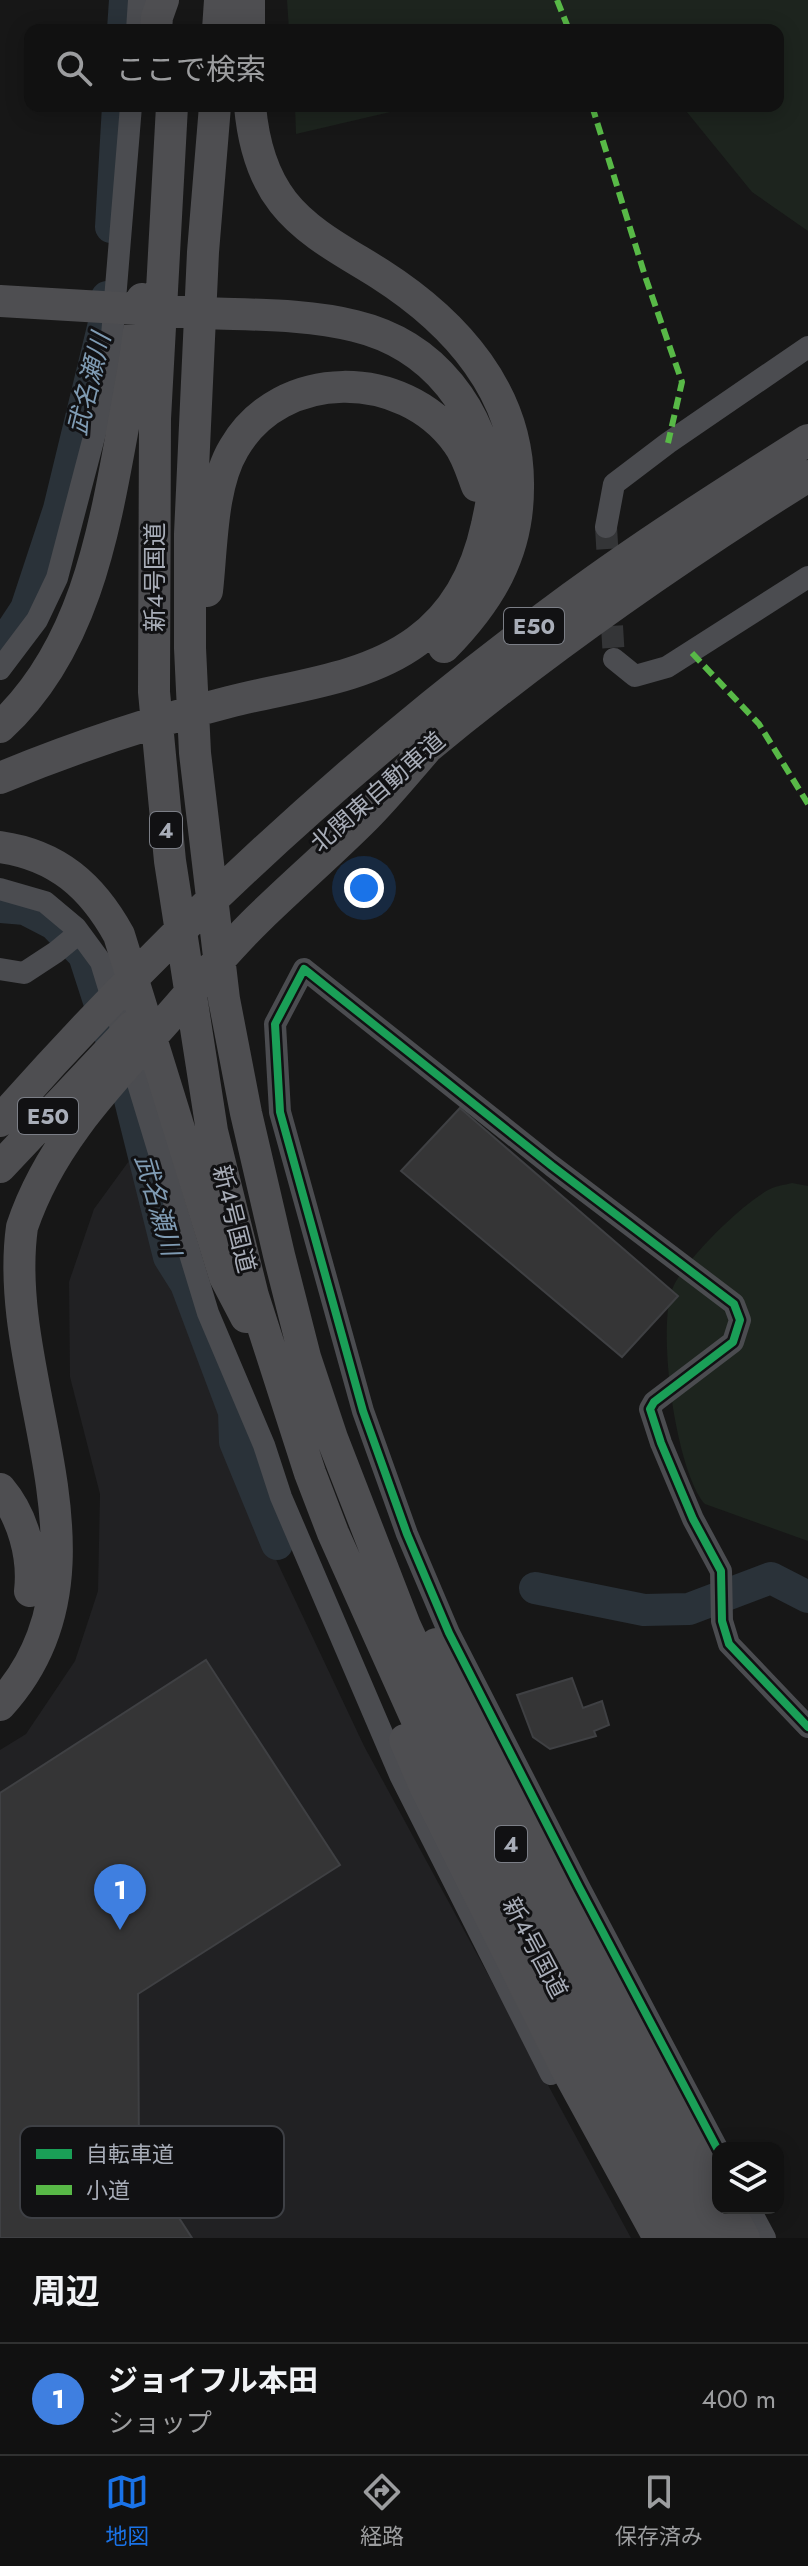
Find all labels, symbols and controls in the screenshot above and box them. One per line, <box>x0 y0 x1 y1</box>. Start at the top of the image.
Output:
search box <box>24 24 784 112</box>
icon: search <box>52 46 96 90</box>
text: ここで検索 <box>116 48 266 91</box>
water label: 武名瀬川 <box>58 326 121 439</box>
street label: 新4号国道 <box>137 522 172 632</box>
road number: E50 <box>504 608 564 644</box>
street label: 北関東自動車道 <box>303 723 453 860</box>
road number: 4 <box>150 812 182 848</box>
your location <box>344 868 384 908</box>
road number: E50 <box>18 1098 78 1134</box>
water label: 武名瀬川 <box>125 1150 191 1263</box>
street label: 新4号国道 <box>204 1161 265 1276</box>
road number: 4 <box>495 1826 527 1862</box>
pin: 1 <box>94 1864 146 1930</box>
street label: 新4号国道 <box>494 1891 577 2005</box>
legend <box>20 2126 284 2218</box>
text: 自転車道 <box>86 2138 174 2170</box>
map controls <box>712 2142 784 2214</box>
button: layers <box>712 2142 784 2214</box>
text: 小道 <box>86 2174 130 2206</box>
text: 周辺 <box>32 2267 100 2316</box>
text: ジョイフル本田 <box>108 2359 318 2402</box>
text: 1 <box>51 2380 65 2418</box>
text: 400 m <box>702 2380 776 2418</box>
text: ショップ <box>108 2404 212 2442</box>
tab: 地図 <box>105 2470 149 2552</box>
tab: 経路 <box>360 2470 404 2552</box>
tab: 保存済み <box>615 2470 703 2552</box>

